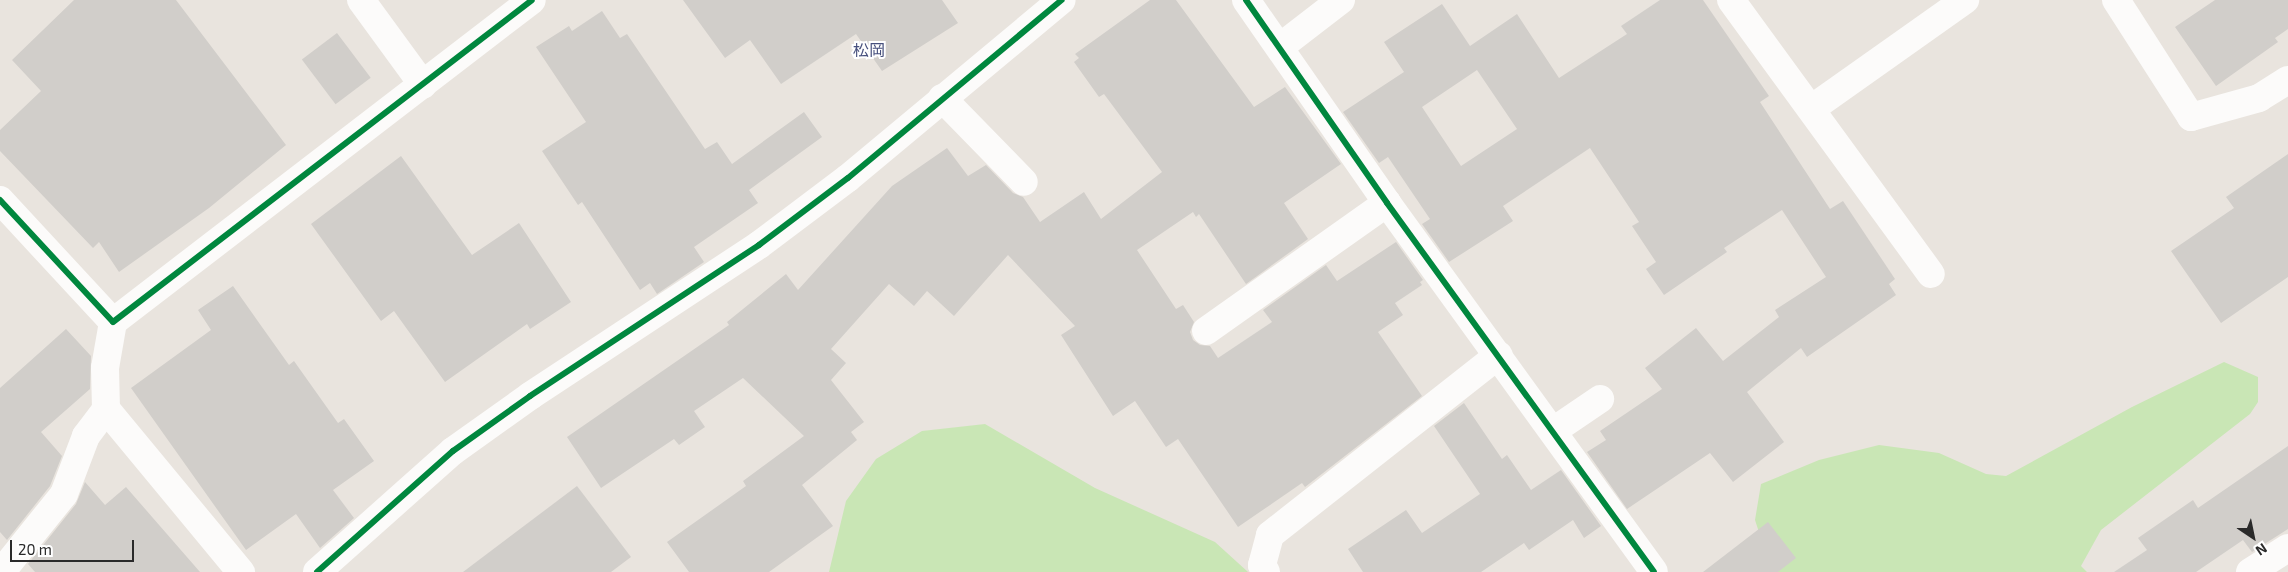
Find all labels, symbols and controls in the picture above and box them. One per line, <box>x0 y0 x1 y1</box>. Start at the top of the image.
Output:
district label: 松岡 <box>853 40 885 60</box>
north arrow <box>2228 512 2278 562</box>
scale bar <box>12 530 136 562</box>
text: 20 m <box>18 540 52 558</box>
text: N <box>2253 540 2271 560</box>

